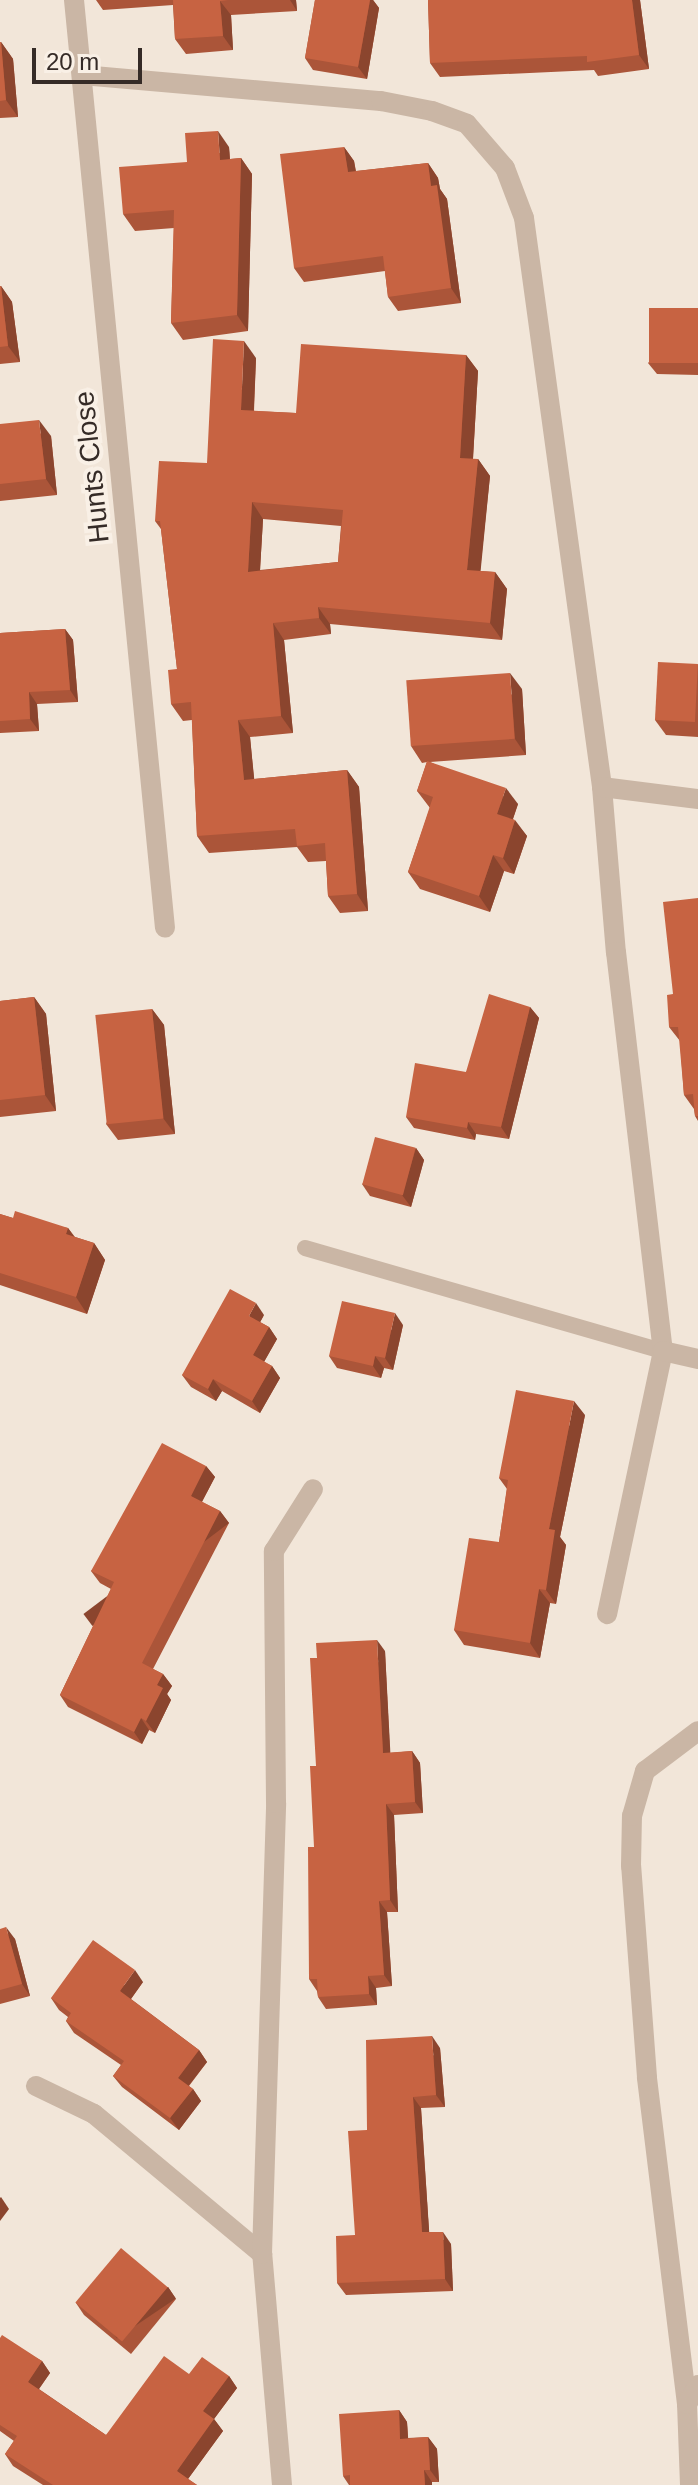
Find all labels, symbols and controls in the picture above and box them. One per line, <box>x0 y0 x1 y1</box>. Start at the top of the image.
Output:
scale bar <box>36 32 146 82</box>
text: 20 m <box>46 48 99 75</box>
street label: Hunts Close <box>67 389 117 545</box>

